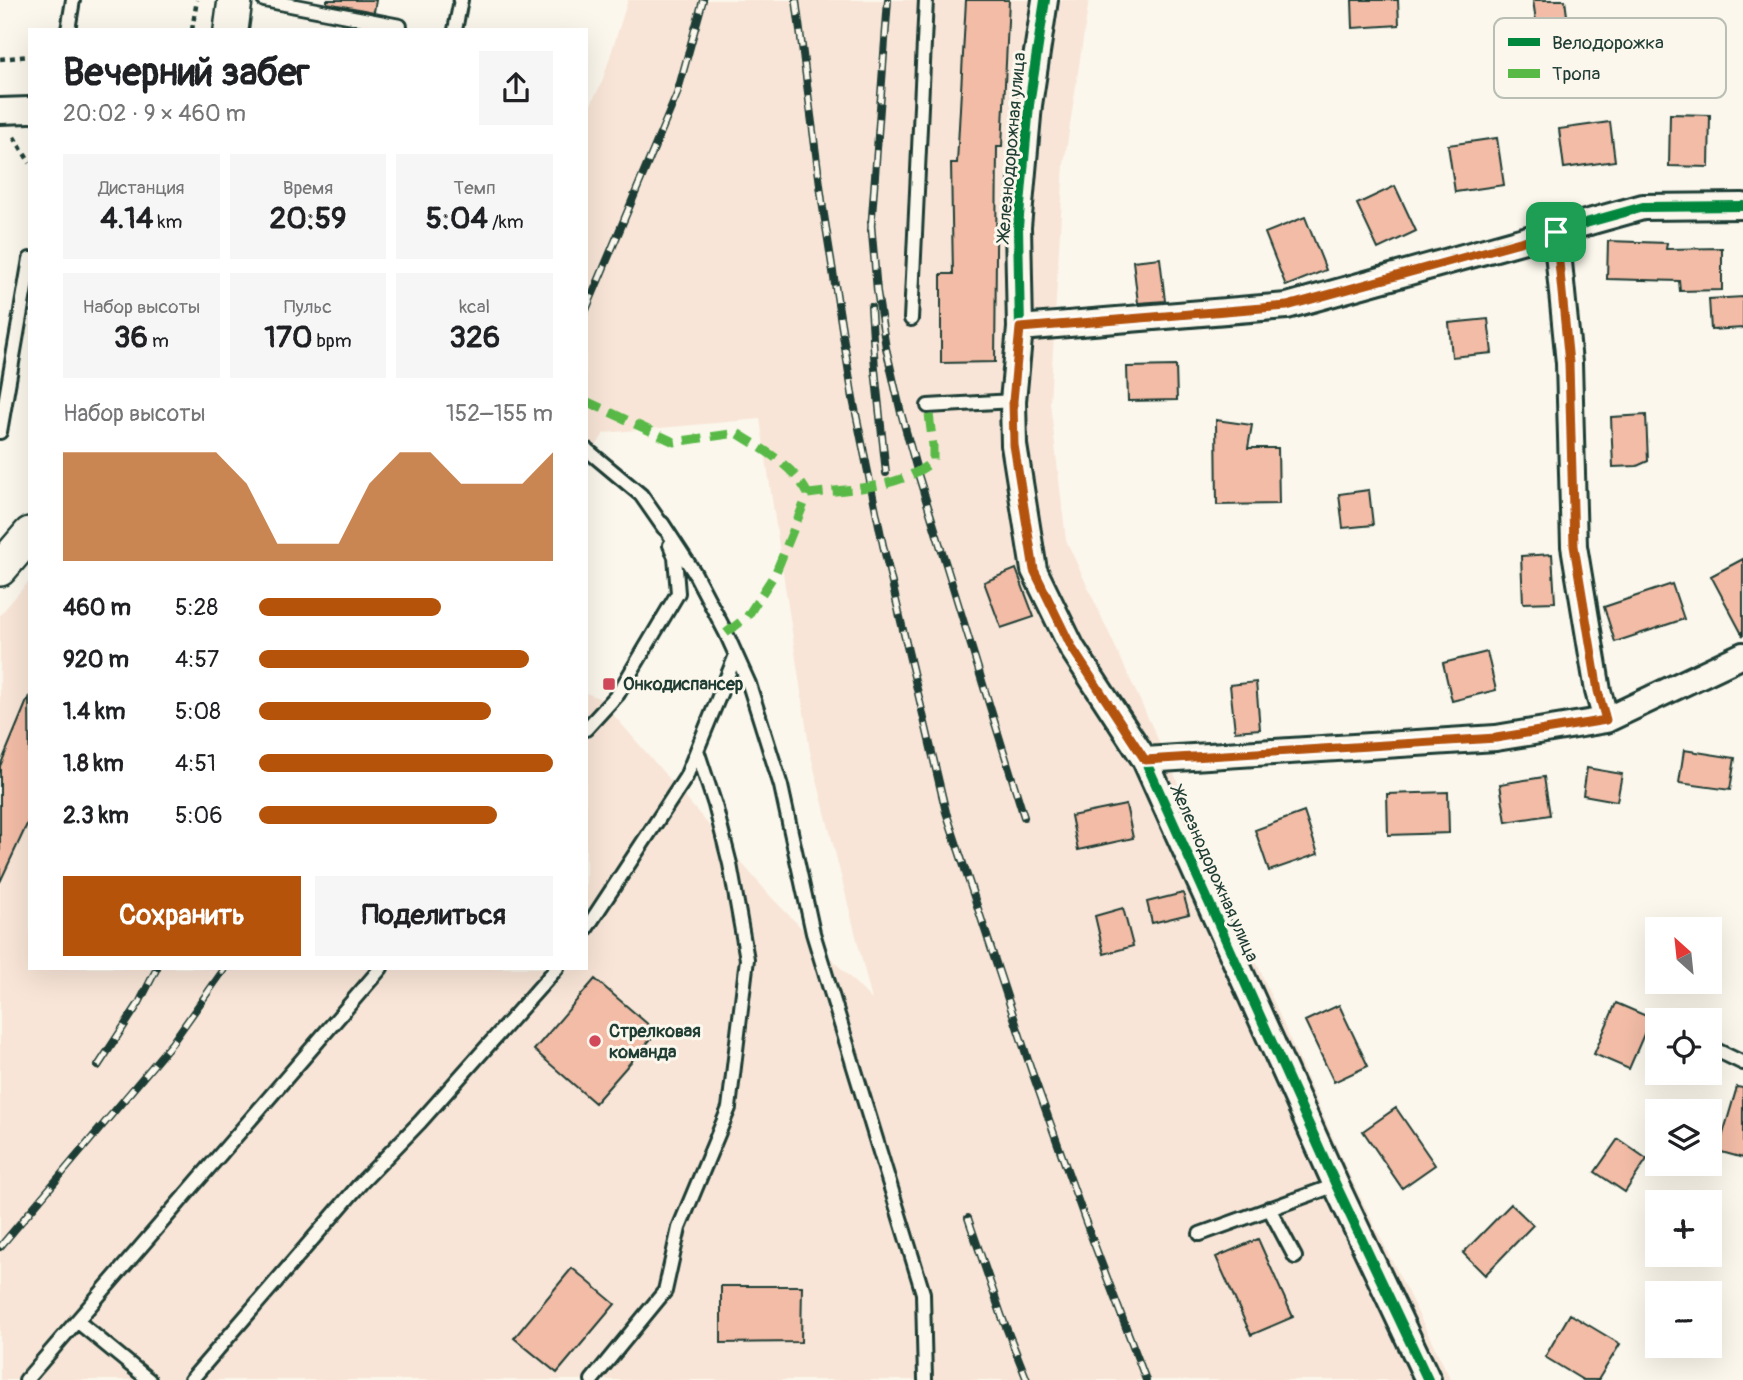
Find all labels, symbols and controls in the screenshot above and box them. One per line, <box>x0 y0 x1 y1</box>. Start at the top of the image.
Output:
legend <box>1494 18 1726 98</box>
text: Велодорожка <box>1552 31 1664 55</box>
text: Вечерний забег <box>63 49 310 97</box>
button: share <box>479 51 553 125</box>
street label: Железнодорожная улица <box>991 51 1031 246</box>
text: Тропа <box>1552 62 1600 86</box>
text: 20:02 · 9 × 460 m <box>63 99 246 128</box>
text: Дистанция <box>98 176 184 200</box>
text: Время <box>283 176 333 200</box>
text: Темп <box>454 176 496 200</box>
text: 4.14 <box>100 200 153 237</box>
text: 20:59 <box>270 200 346 237</box>
text: 5:04 <box>426 200 488 237</box>
pin <box>1526 202 1586 262</box>
text: km <box>153 210 182 234</box>
text: /km <box>488 210 524 234</box>
icon: arrive <box>1537 213 1575 251</box>
text: Набор высоты <box>83 295 200 319</box>
text: Пульс <box>284 295 332 319</box>
text: kcal <box>459 295 490 319</box>
text: 36 <box>114 319 148 356</box>
text: 170 <box>264 319 312 356</box>
text: 326 <box>449 319 500 356</box>
text: m <box>148 329 169 353</box>
text: bpm <box>312 329 352 353</box>
text: Набор высоты <box>63 399 205 428</box>
text: 152–155 m <box>446 399 553 428</box>
text: 460 m <box>63 593 131 622</box>
text: 5:28 <box>175 593 218 622</box>
text: 920 m <box>63 645 129 674</box>
text: 4:57 <box>175 645 219 674</box>
place label: Онкодиспансер <box>623 673 744 696</box>
marker: Онкодиспансер <box>601 676 617 692</box>
text: 1.4 km <box>63 697 125 726</box>
text: 5:08 <box>175 697 221 726</box>
text: 1.8 km <box>63 749 124 778</box>
text: 4:51 <box>175 749 216 778</box>
street label: Железнодорожная улица <box>1164 780 1264 966</box>
text: 2.3 km <box>63 801 129 830</box>
text: 5:06 <box>175 801 223 830</box>
button: Сохранить <box>63 876 301 956</box>
button: Поделиться <box>315 876 553 956</box>
north arrow <box>1645 917 1722 994</box>
map controls <box>1645 917 1722 1358</box>
button: locate <box>1645 1008 1722 1085</box>
place label: Стрелковая команда <box>609 1020 701 1064</box>
marker: Стрелковая команда <box>587 1033 603 1049</box>
button: layers <box>1645 1099 1722 1176</box>
button: + <box>1645 1190 1722 1267</box>
button: − <box>1645 1281 1722 1358</box>

